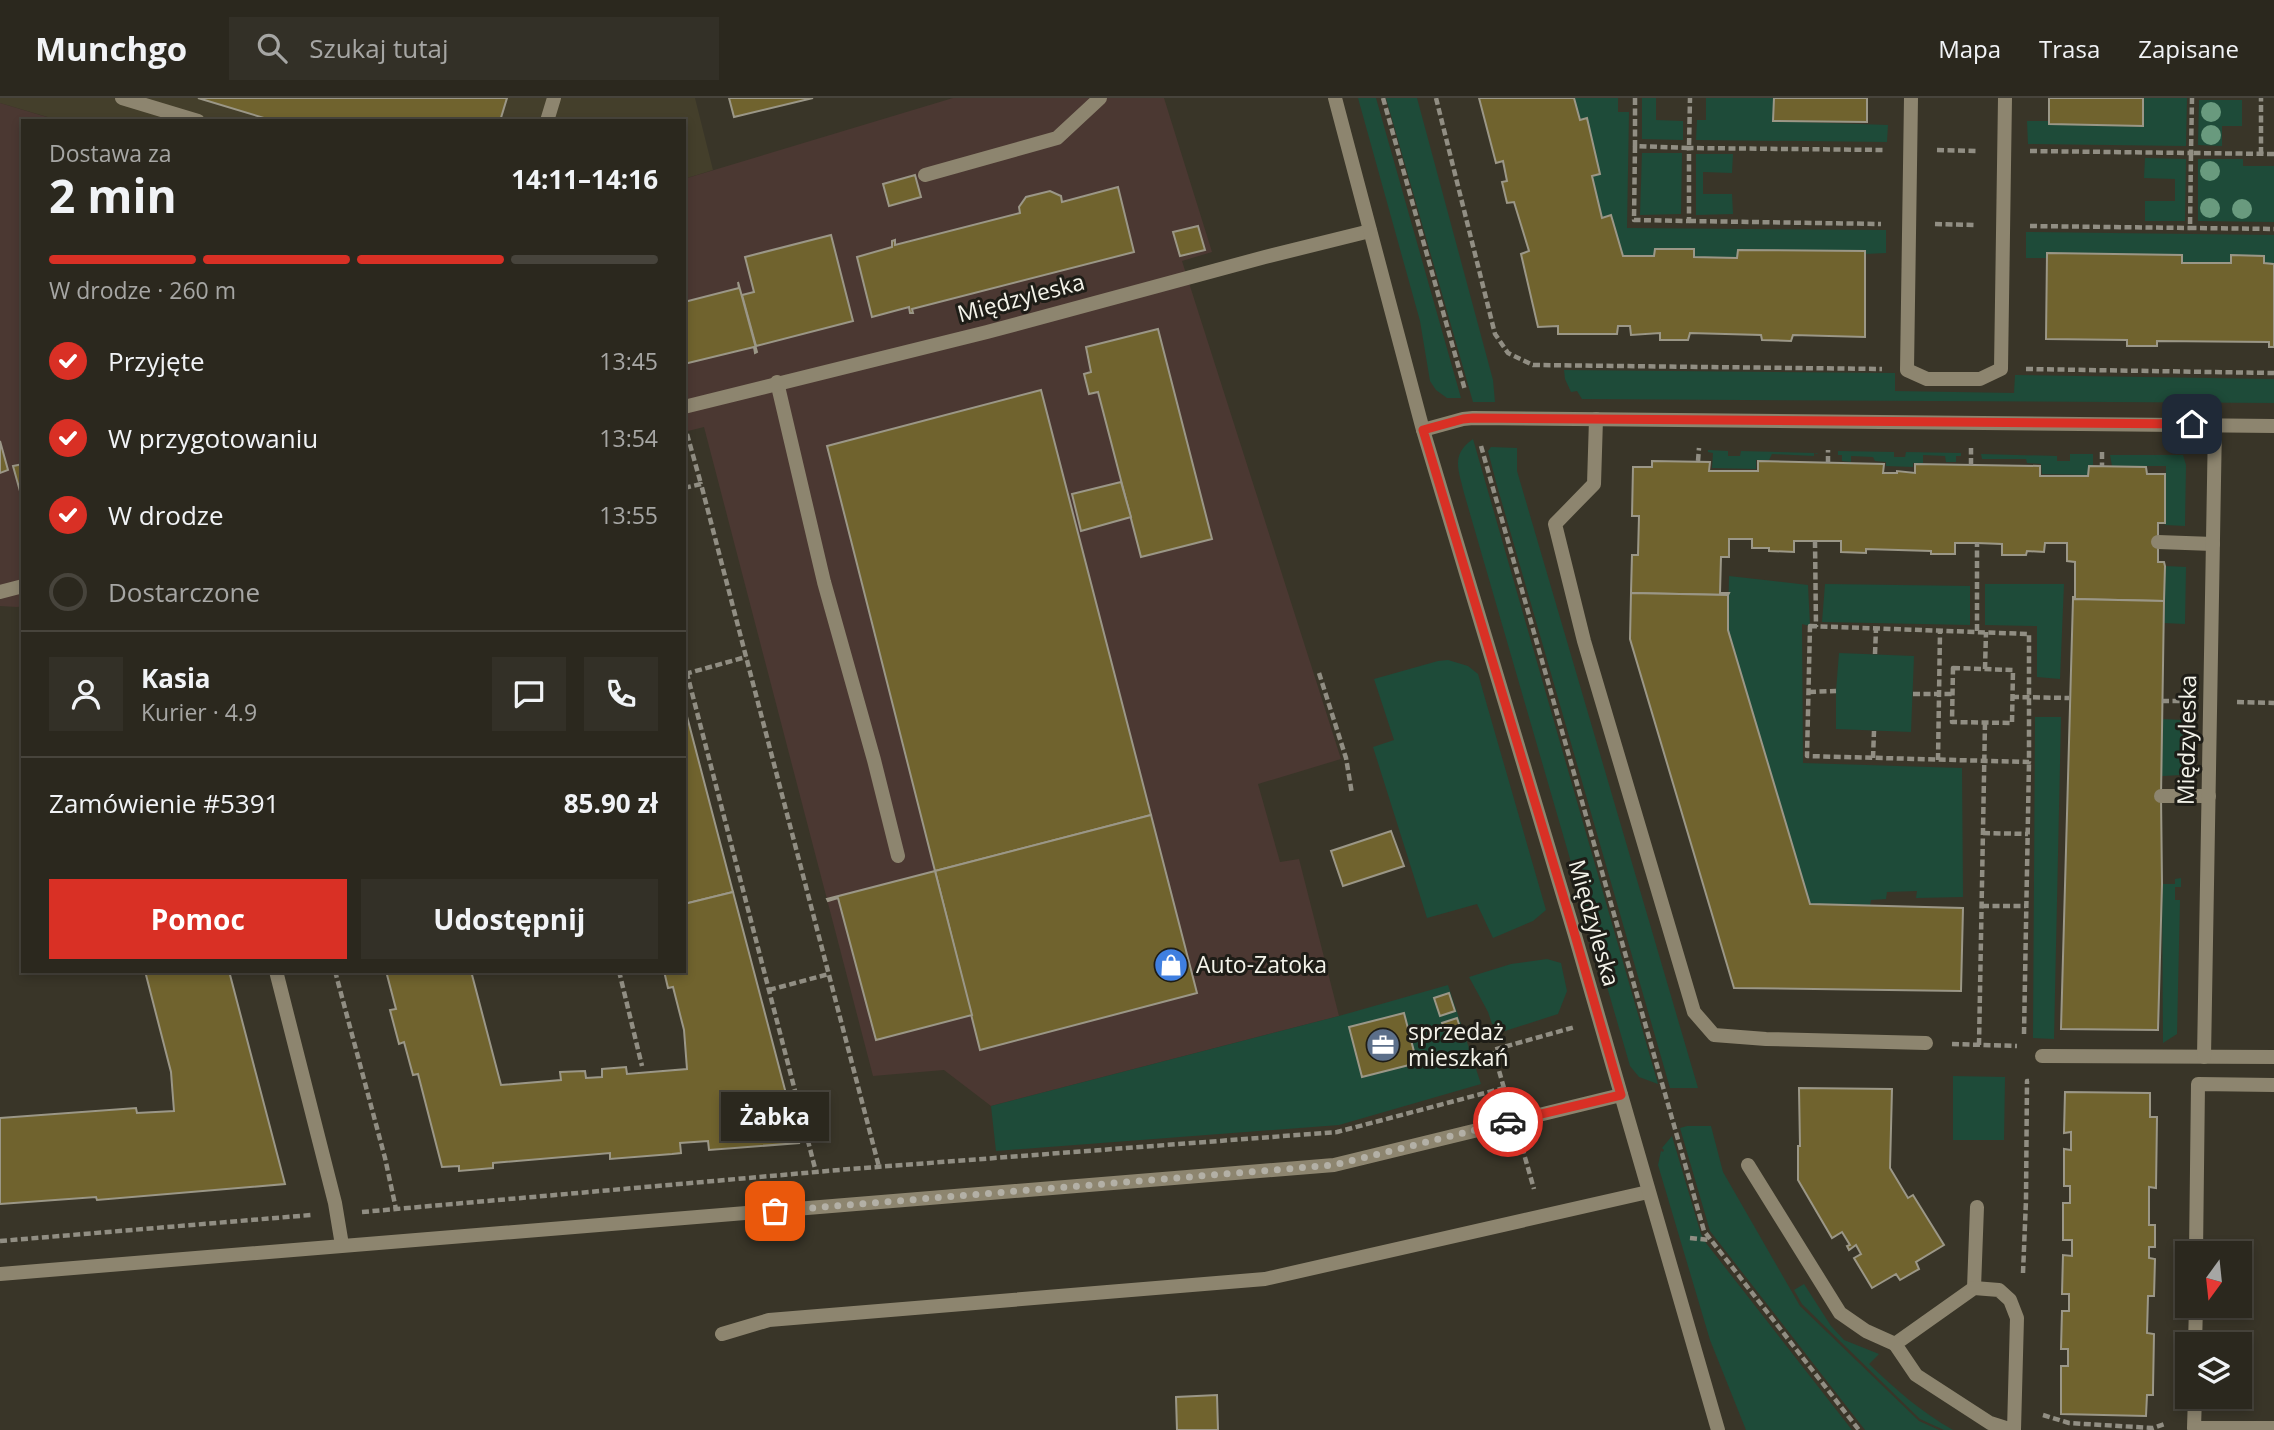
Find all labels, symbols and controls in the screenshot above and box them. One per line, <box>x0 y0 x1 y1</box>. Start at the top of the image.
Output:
search box <box>229 17 719 80</box>
text: Munchgo <box>35 26 187 71</box>
icon: search <box>253 29 291 67</box>
text: Szukaj tutaj <box>309 30 449 66</box>
text: Mapa <box>1938 32 2001 65</box>
text: Trasa <box>2039 32 2100 65</box>
text: Zapisane <box>2138 32 2239 65</box>
text: Dostawa za <box>49 137 172 169</box>
text: 14:11–14:16 <box>511 161 658 197</box>
text: 2 min <box>49 164 177 226</box>
street label: Międzyleska <box>954 265 1088 329</box>
text: W drodze · 260 m <box>49 274 236 306</box>
icon: check <box>49 342 87 380</box>
text: Przyjęte <box>108 343 205 379</box>
text: 13:45 <box>599 345 658 377</box>
pin <box>2162 394 2222 454</box>
icon: home <box>2173 405 2211 443</box>
icon: check <box>49 419 87 457</box>
text: W przygotowaniu <box>108 420 318 456</box>
text: 13:54 <box>599 422 658 454</box>
icon: check <box>49 496 87 534</box>
text: W drodze <box>108 497 224 533</box>
text: 13:55 <box>599 499 658 531</box>
text: Dostarczone <box>108 574 260 610</box>
button: person <box>49 657 123 731</box>
button: chat <box>492 657 566 731</box>
button: phone <box>584 657 658 731</box>
text: Kasia <box>141 660 211 696</box>
street label: Międzyleska <box>2169 675 2203 805</box>
text: Kurier · 4.9 <box>141 696 257 728</box>
text: Zamówienie #5391 <box>49 785 279 821</box>
text: 85.90 zł <box>564 785 658 821</box>
street label: Międzyleska <box>1562 856 1628 990</box>
button: Pomoc <box>49 879 347 959</box>
button: Udostępnij <box>361 879 658 959</box>
shop icon: Auto-Zatoka <box>1152 946 1190 984</box>
place label: Auto-Zatoka <box>1196 948 1327 980</box>
place label: sprzedaż mieszkań <box>1408 1015 1509 1073</box>
office icon: sprzedaż mieszkań <box>1364 1026 1402 1064</box>
courier <box>1473 1087 1543 1157</box>
callout: Żabka <box>721 1092 829 1141</box>
text: Żabka <box>740 1100 810 1132</box>
icon: car <box>1489 1103 1527 1141</box>
pin <box>745 1181 805 1241</box>
icon: bag <box>756 1192 794 1230</box>
north arrow <box>2175 1241 2252 1318</box>
map controls <box>2175 1241 2252 1409</box>
button: layers <box>2175 1332 2252 1409</box>

